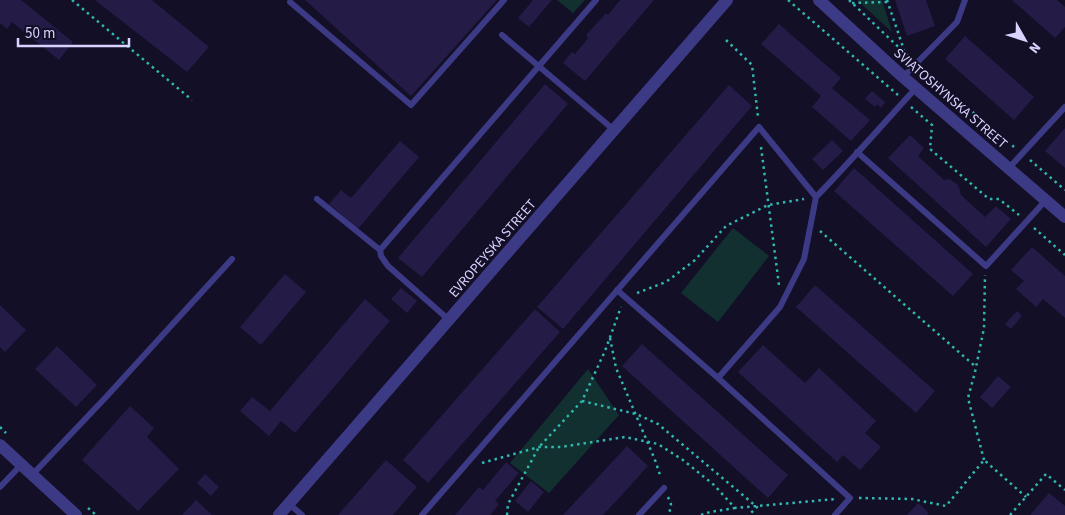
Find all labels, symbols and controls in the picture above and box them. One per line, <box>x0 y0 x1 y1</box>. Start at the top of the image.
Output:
scale bar <box>18 15 129 47</box>
north arrow <box>1000 15 1050 65</box>
text: 50 m <box>25 23 55 44</box>
text: N <box>1024 38 1045 57</box>
street label: SVIATOSHYNSKA STREET <box>889 44 1012 154</box>
street label: EVROPEYSKA STREET <box>444 195 541 302</box>

